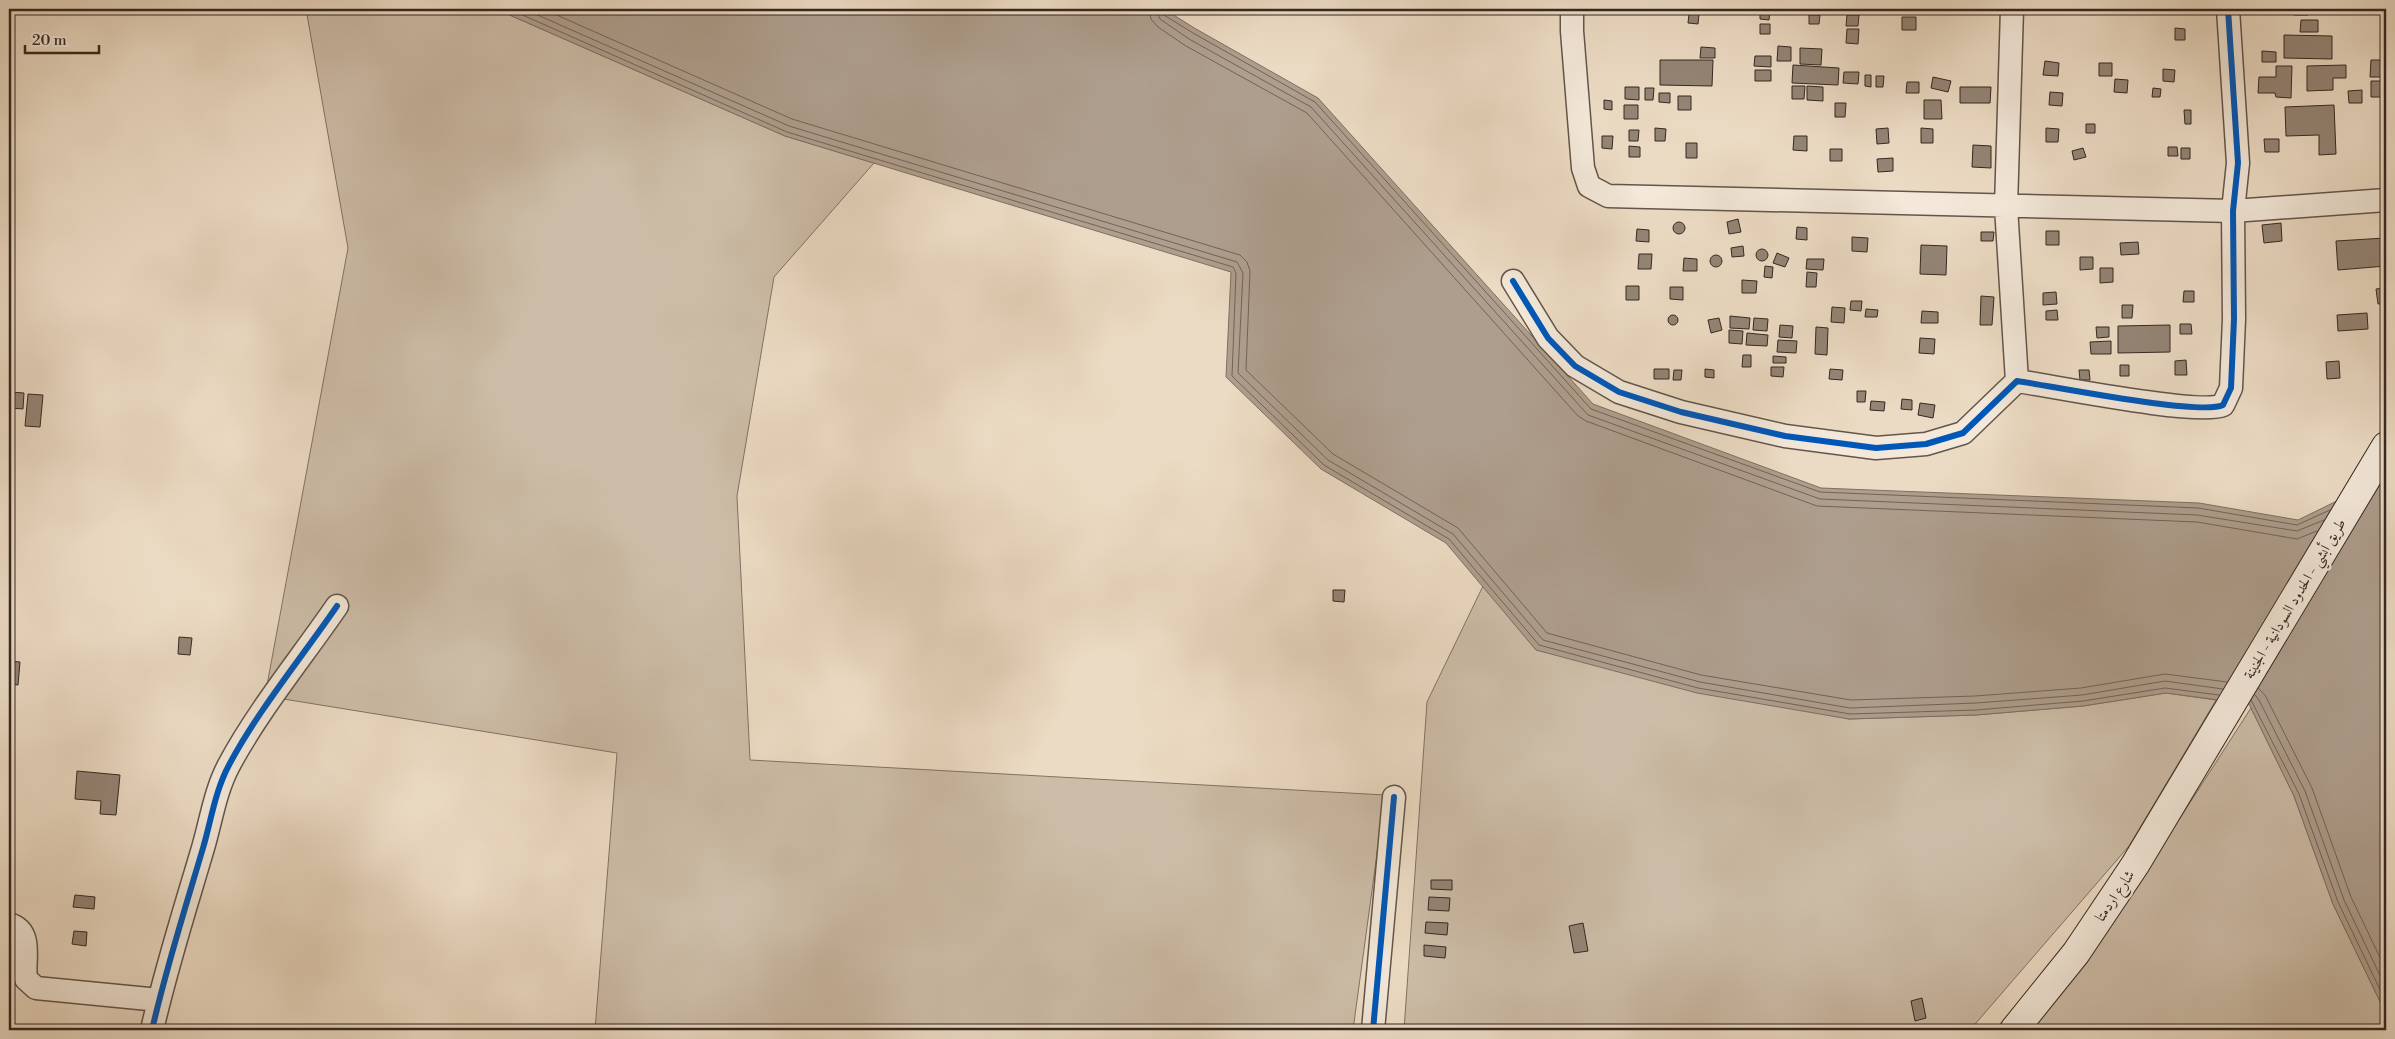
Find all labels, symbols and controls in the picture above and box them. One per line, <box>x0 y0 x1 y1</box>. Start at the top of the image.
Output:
scale bar <box>25 22 99 54</box>
text: 20 m <box>32 31 67 50</box>
street label: طريق أبشي - الحدود السودانية - الجنينة <box>2238 514 2354 685</box>
street label: شارع اردمتا <box>2091 867 2142 927</box>

